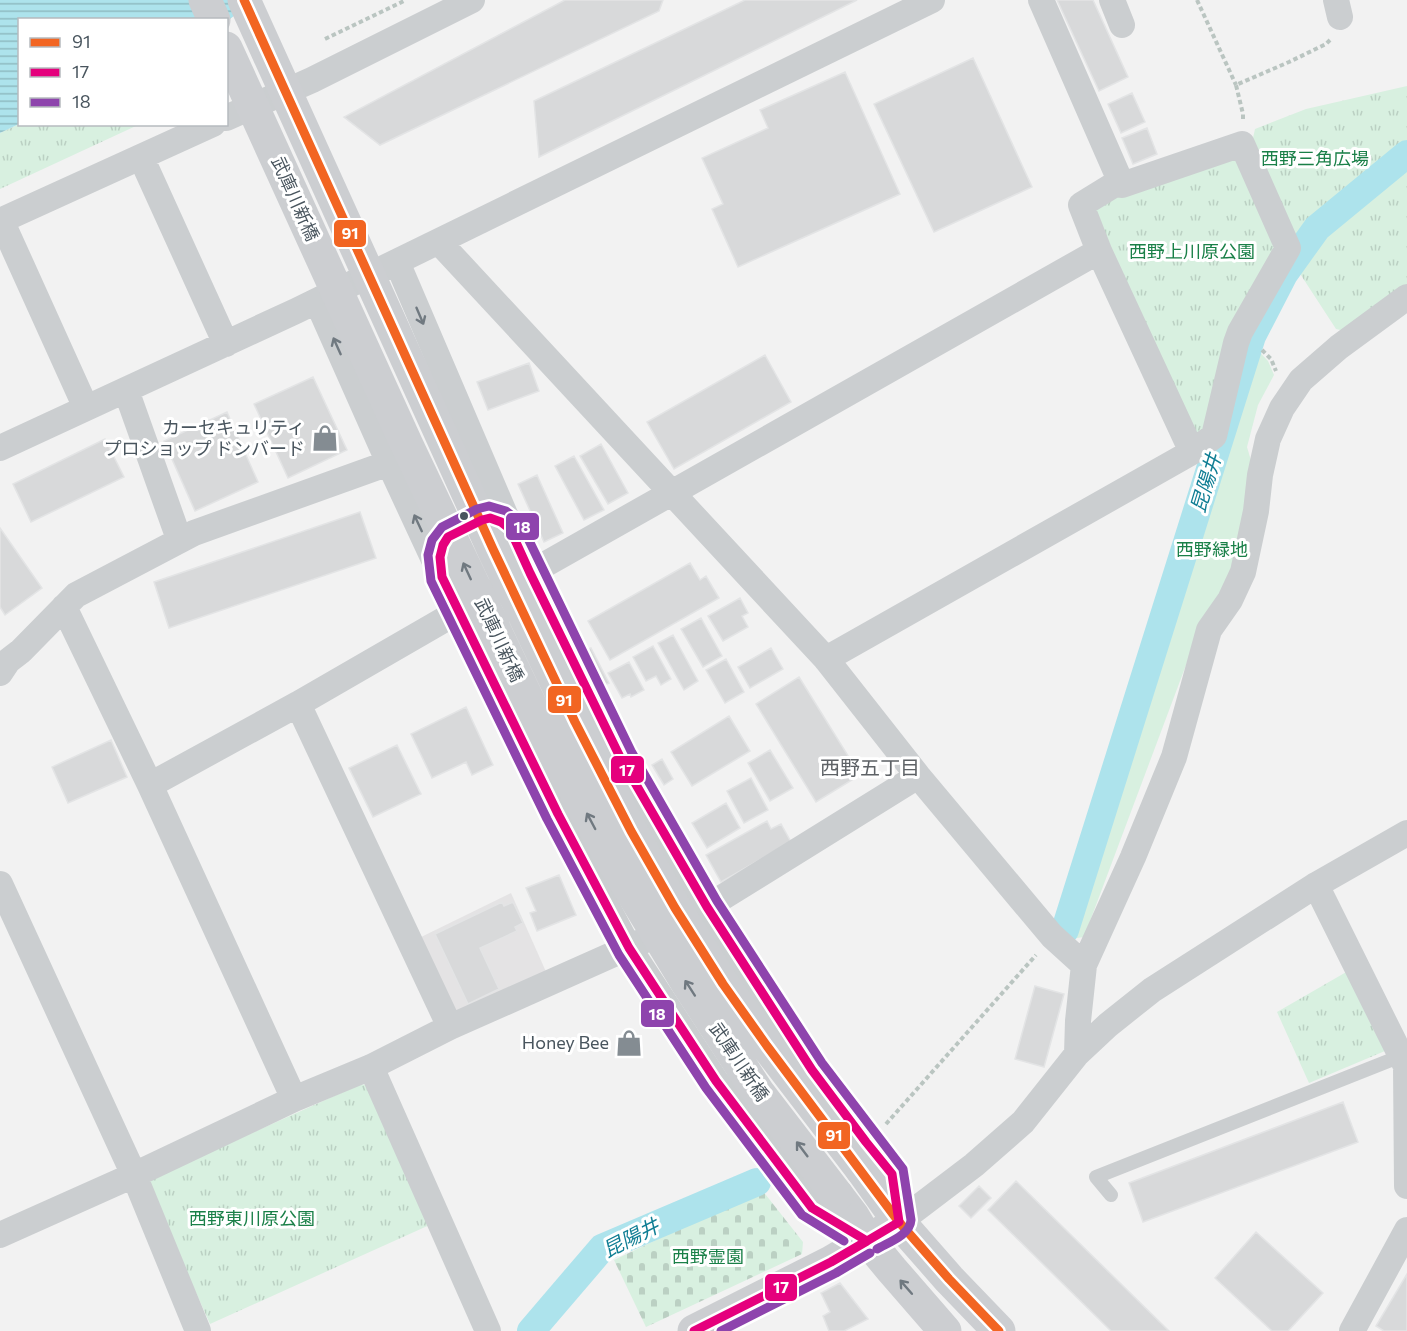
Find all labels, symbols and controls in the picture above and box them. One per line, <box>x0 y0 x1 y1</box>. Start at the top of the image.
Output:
legend <box>18 18 228 126</box>
text: 91 <box>72 30 91 52</box>
text: 17 <box>72 60 89 82</box>
text: 18 <box>72 90 91 112</box>
park label: 西野三角広場 <box>1261 147 1369 169</box>
street label: 武庫川新橋 <box>268 153 324 244</box>
line badge: 91 <box>333 219 367 248</box>
text: 91 <box>341 223 359 242</box>
park label: 西野上川原公園 <box>1129 240 1255 262</box>
one-way arrow <box>415 306 426 325</box>
one-way arrow <box>330 338 342 356</box>
place label: カーセキュリティ プロショップ ドンバード <box>104 416 305 459</box>
shop icon: カーセキュリティ プロショップ ドンバード <box>310 423 340 453</box>
water label: 昆陽井 <box>1185 449 1226 515</box>
unlabelled marker <box>458 510 470 522</box>
line badge: 18 <box>505 512 540 541</box>
one-way arrow <box>411 515 423 533</box>
text: 18 <box>513 517 531 536</box>
park label: 西野緑地 <box>1176 538 1248 560</box>
one-way arrow <box>460 563 472 581</box>
street label: 武庫川新橋 <box>471 594 529 685</box>
line badge: 91 <box>547 685 582 714</box>
text: 91 <box>555 690 573 709</box>
line badge: 17 <box>610 755 645 784</box>
district label: 西野五丁目 <box>820 755 920 779</box>
text: 17 <box>619 760 635 779</box>
one-way arrow <box>584 812 596 830</box>
one-way arrow <box>684 980 697 997</box>
line badge: 18 <box>640 999 675 1028</box>
text: 18 <box>648 1004 666 1023</box>
street label: 武庫川新橋 <box>706 1018 774 1105</box>
shop icon: Honey Bee <box>614 1028 644 1058</box>
place label: Honey Bee <box>522 1031 609 1053</box>
line badge: 91 <box>817 1121 851 1150</box>
text: 91 <box>825 1125 843 1144</box>
one-way arrow <box>795 1141 808 1157</box>
park label: 西野東川原公園 <box>189 1207 315 1229</box>
water label: 昆陽井 <box>598 1212 665 1261</box>
park label: 西野霊園 <box>672 1245 744 1267</box>
line badge: 17 <box>764 1273 798 1302</box>
text: 17 <box>773 1277 789 1296</box>
one-way arrow <box>900 1279 913 1295</box>

